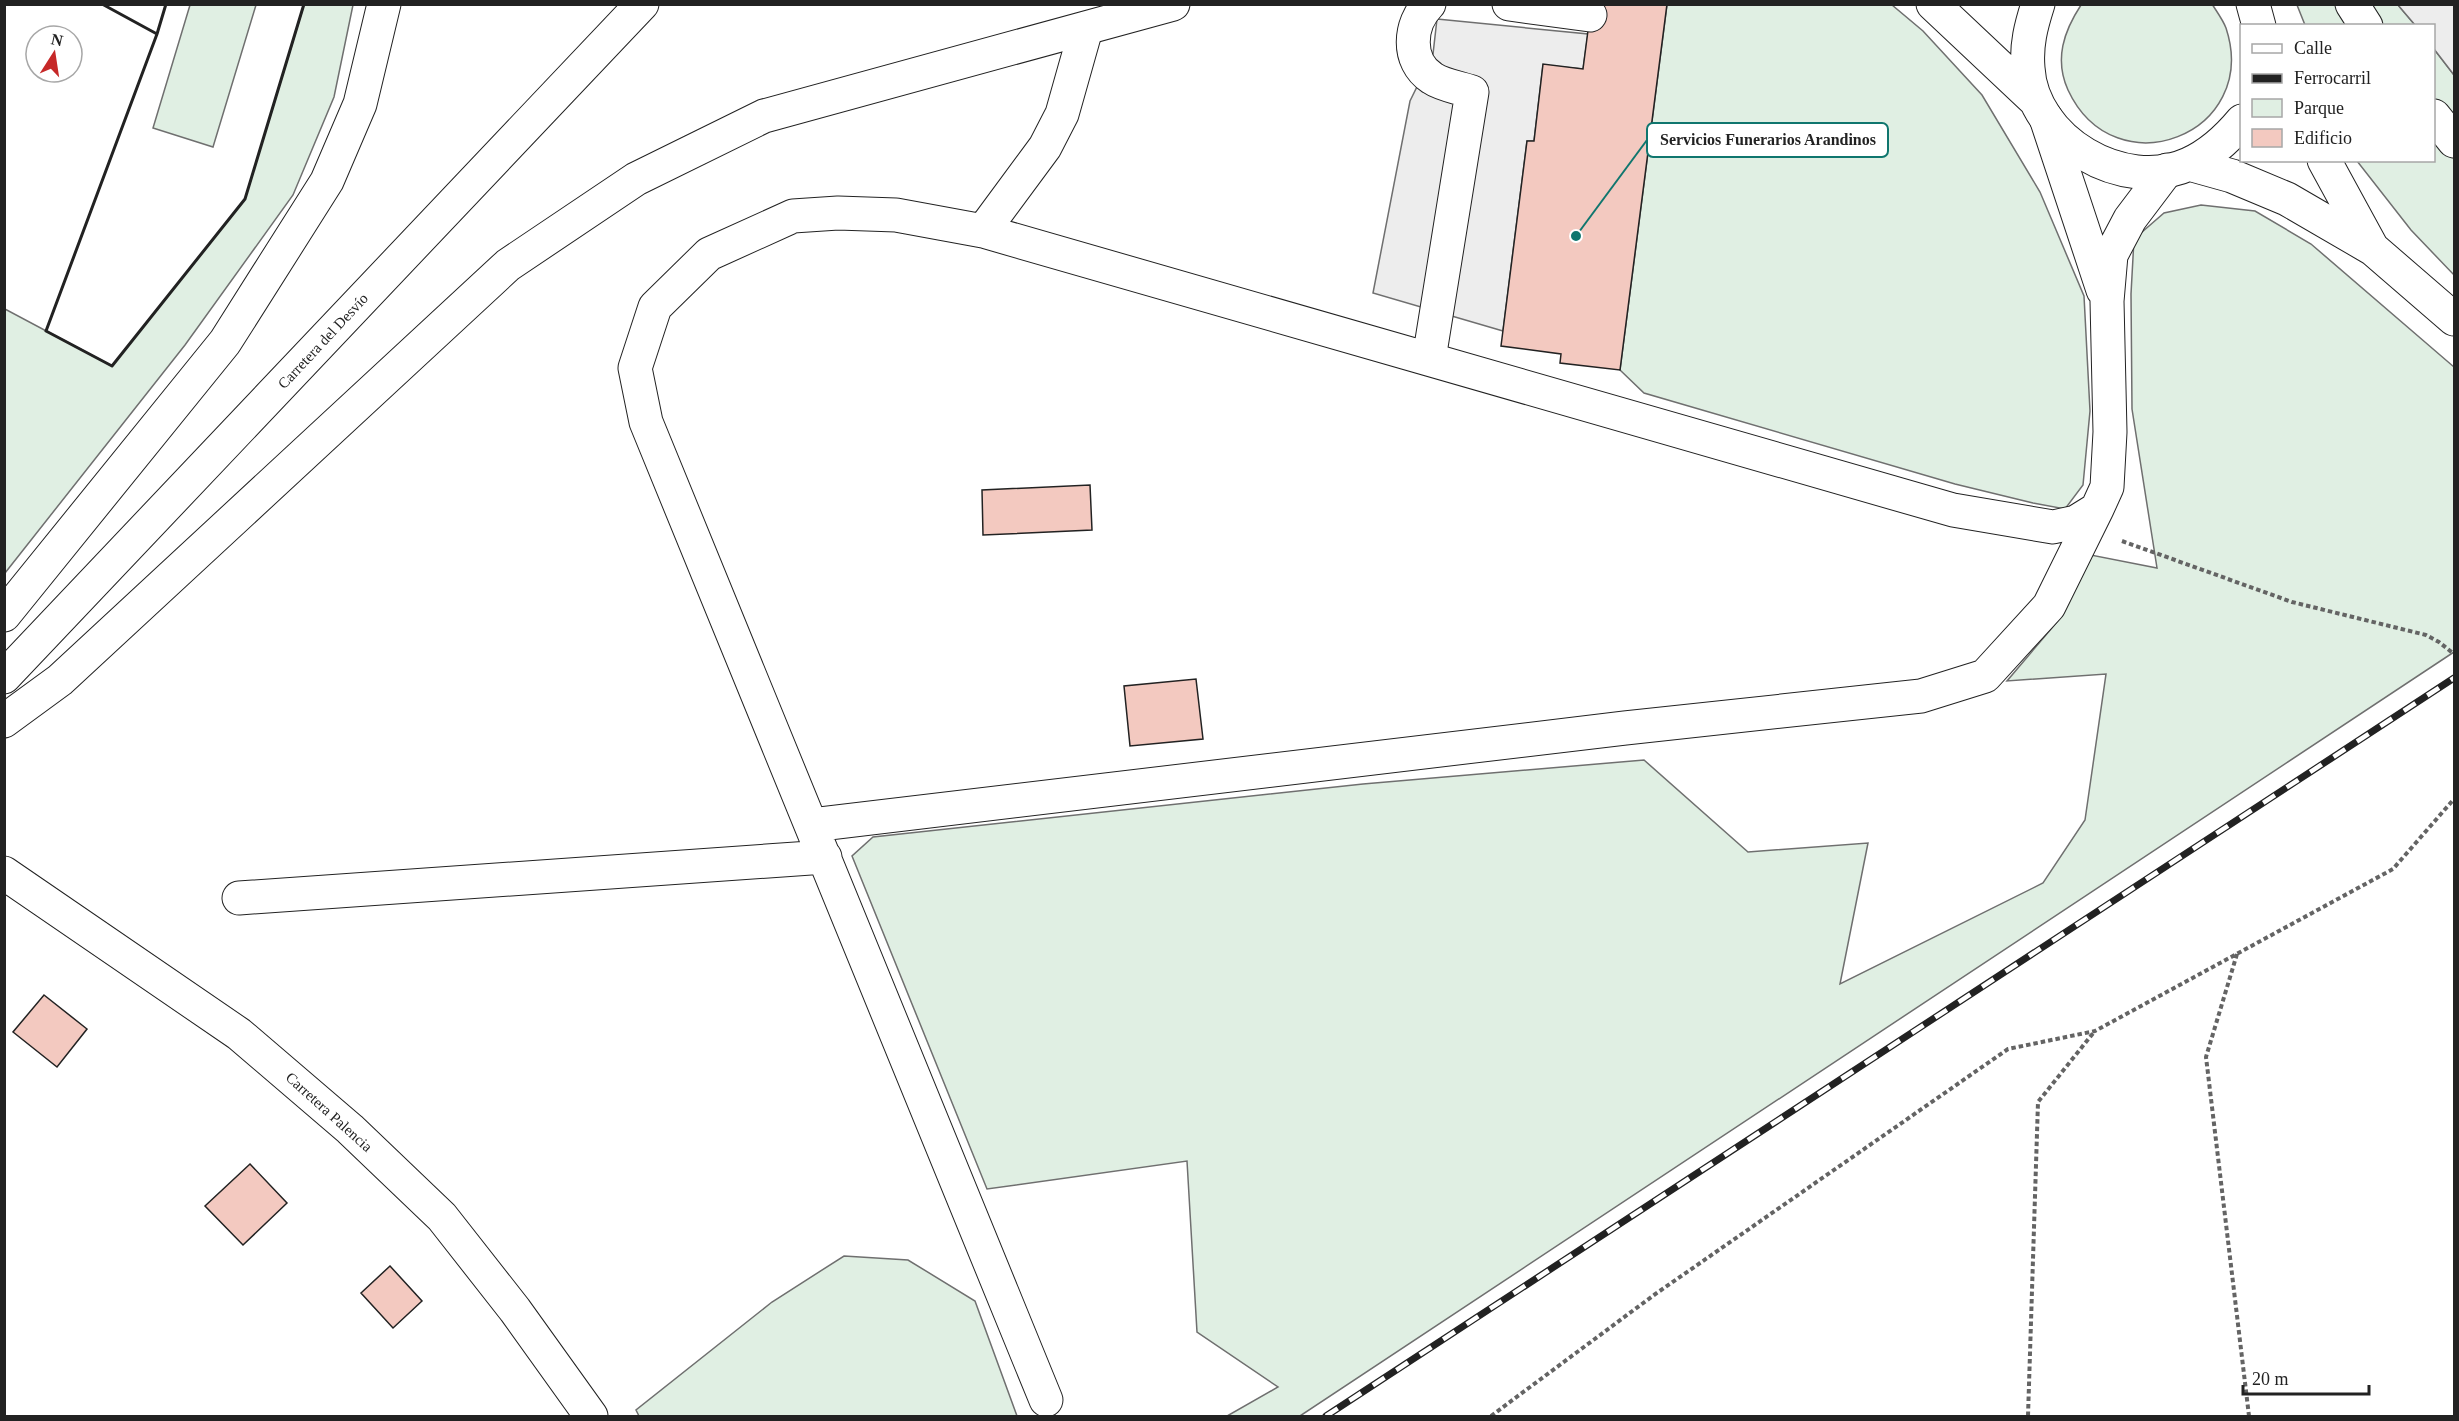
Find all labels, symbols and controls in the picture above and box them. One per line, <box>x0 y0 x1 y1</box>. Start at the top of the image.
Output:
north arrow <box>24 24 84 84</box>
legend <box>2240 24 2435 162</box>
text: N <box>50 30 65 49</box>
text: Calle <box>2294 38 2332 58</box>
text: Ferrocarril <box>2294 68 2371 88</box>
text: Parque <box>2294 98 2344 118</box>
callout: Servicios Funerarios Arandinos <box>1647 123 1888 157</box>
text: Edificio <box>2294 128 2352 148</box>
text: Servicios Funerarios Arandinos <box>1660 131 1876 148</box>
street label: Carretera del Desvío <box>275 290 371 392</box>
street label: Carretera Palencia <box>283 1069 376 1155</box>
scale bar <box>2243 1358 2369 1396</box>
text: 20 m <box>2252 1369 2289 1389</box>

